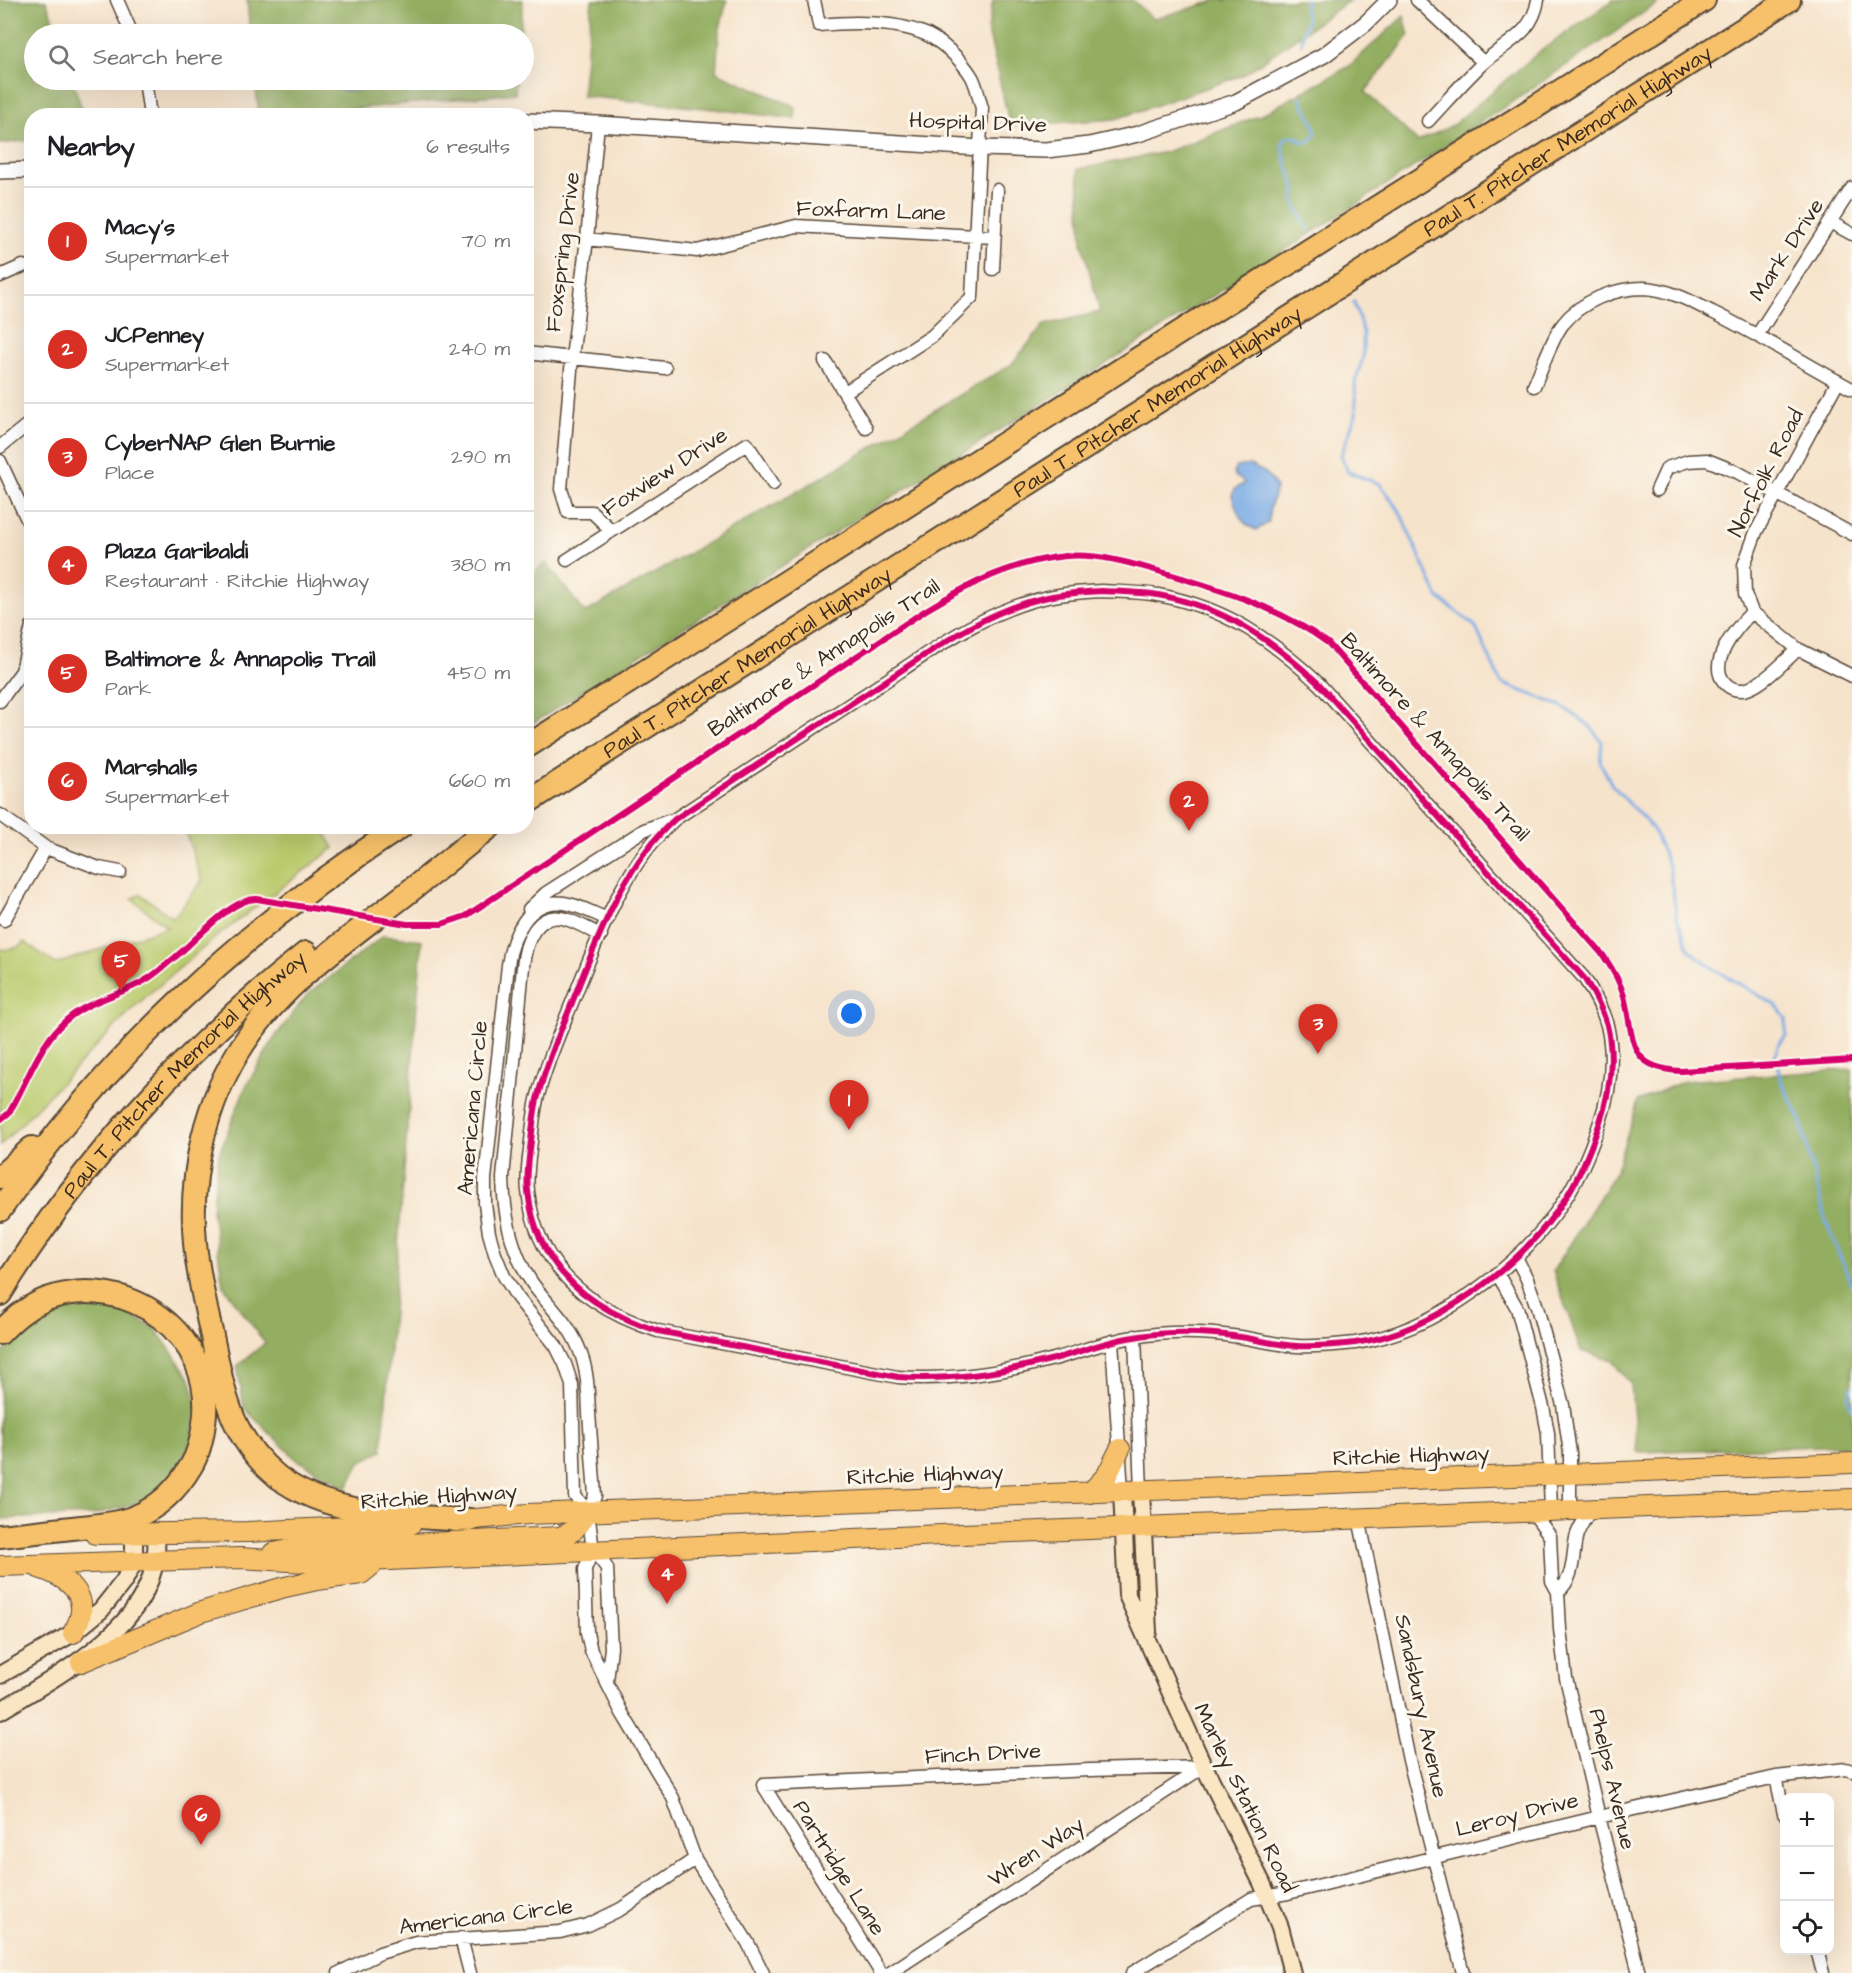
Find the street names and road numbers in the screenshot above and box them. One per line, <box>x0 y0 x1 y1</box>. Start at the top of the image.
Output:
street label: Paul T. Pitcher Memorial Highway <box>1417 37 1718 244</box>
street label: Hospital Drive <box>909 105 1047 141</box>
street label: Foxspring Drive <box>538 170 589 334</box>
street label: Mark Drive <box>1742 192 1832 307</box>
street label: Foxfarm Lane <box>796 193 946 229</box>
street label: Paul T. Pitcher Memorial Highway <box>1007 298 1308 505</box>
street label: Norfolk Road <box>1720 404 1812 542</box>
street label: Foxview Drive <box>596 420 734 524</box>
street label: Paul T. Pitcher Memorial Highway <box>597 559 898 766</box>
street label: Baltimore & Annapolis Trail <box>702 571 946 745</box>
street label: Baltimore & Annapolis Trail <box>1333 626 1537 848</box>
street label: Paul T. Pitcher Memorial Highway <box>55 943 313 1205</box>
street label: Americana Circle <box>450 1019 496 1197</box>
street label: Ritchie Highway <box>1332 1438 1490 1475</box>
street label: Ritchie Highway <box>846 1457 1004 1494</box>
street label: Ritchie Highway <box>360 1476 518 1519</box>
street label: Sandsbury Avenue <box>1385 1611 1456 1801</box>
street label: Marley Station Road <box>1185 1698 1304 1898</box>
street label: Phelps Avenue <box>1581 1705 1643 1853</box>
street label: Finch Drive <box>924 1735 1042 1773</box>
street label: Leroy Drive <box>1452 1785 1582 1846</box>
street label: Partridge Lane <box>784 1794 893 1942</box>
street label: Wren Way <box>982 1809 1090 1895</box>
street label: Americana Circle <box>397 1891 575 1943</box>

